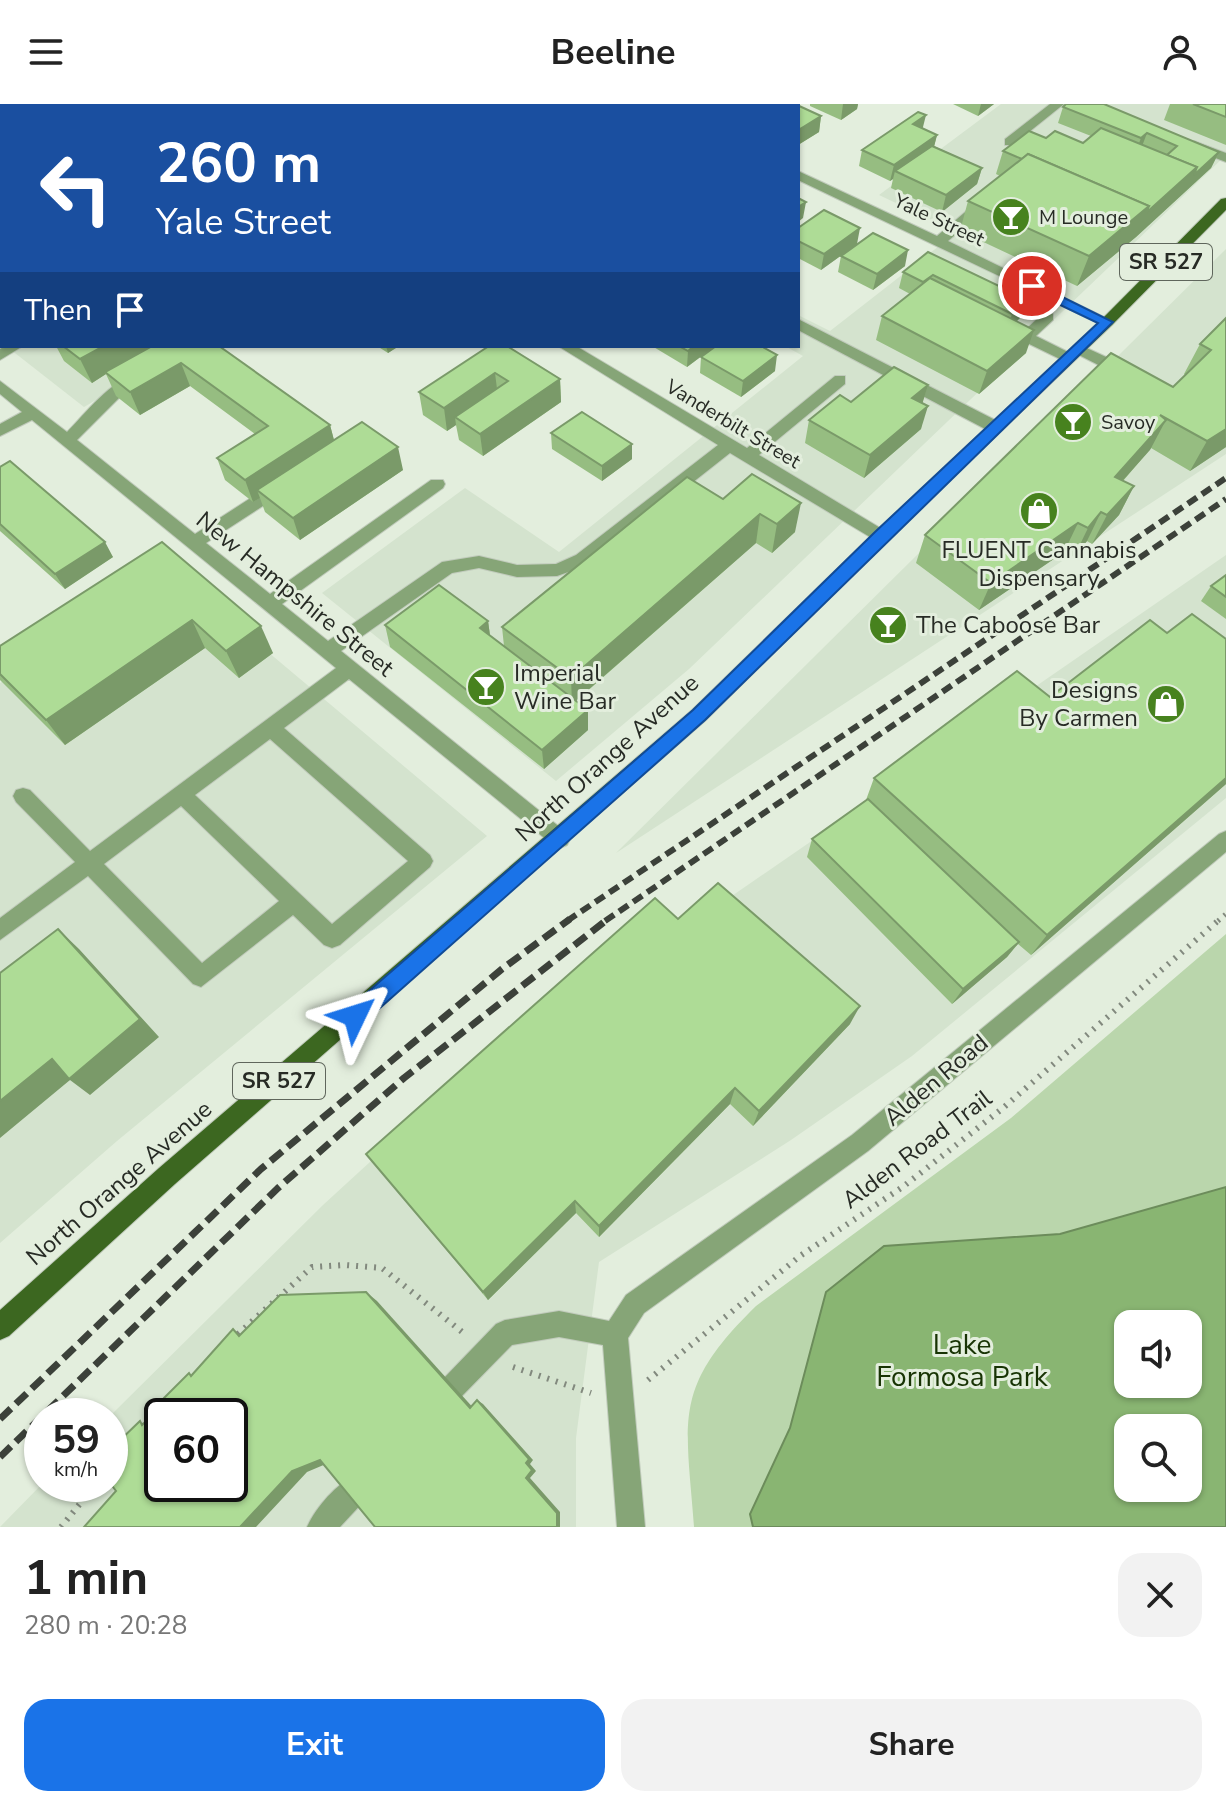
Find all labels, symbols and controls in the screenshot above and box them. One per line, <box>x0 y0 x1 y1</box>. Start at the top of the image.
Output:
text: Beeline <box>550 28 676 77</box>
icon: menu <box>24 30 68 74</box>
icon: person <box>1158 30 1202 74</box>
text: 260 m <box>156 125 321 202</box>
icon: left <box>24 136 128 240</box>
street label: Yale Street <box>888 187 990 253</box>
bar icon: M Lounge <box>990 196 1032 238</box>
text: Yale Street <box>156 198 331 247</box>
place label: M Lounge <box>1039 204 1128 231</box>
road number: SR 527 <box>1120 244 1212 280</box>
pin <box>998 252 1066 320</box>
icon: arrive <box>1010 264 1054 308</box>
icon: arrive <box>108 288 152 332</box>
text: Then <box>24 290 92 331</box>
street label: Vanderbilt Street <box>660 373 806 475</box>
bar icon: Savoy <box>1052 401 1094 443</box>
place label: Savoy <box>1101 409 1156 436</box>
shop icon: FLUENT Cannabis Dispensary <box>1018 490 1060 532</box>
street label: New Hampshire Street <box>189 504 401 684</box>
place label: FLUENT Cannabis Dispensary <box>942 534 1136 594</box>
bar icon: The Caboose Bar <box>867 604 909 646</box>
place label: The Caboose Bar <box>916 609 1101 641</box>
place label: Imperial Wine Bar <box>514 657 617 717</box>
bar icon: Imperial Wine Bar <box>465 666 507 708</box>
street label: North Orange Avenue <box>508 667 706 849</box>
place label: Designs By Carmen <box>1019 674 1138 734</box>
shop icon: Designs By Carmen <box>1145 683 1187 725</box>
position arrow <box>313 974 397 1058</box>
street label: Alden Road <box>877 1027 995 1133</box>
road number: SR 527 <box>233 1063 325 1099</box>
street label: Alden Road Trail <box>836 1082 998 1216</box>
street label: North Orange Avenue <box>19 1093 219 1273</box>
map controls <box>1114 1310 1202 1502</box>
button: sound <box>1114 1310 1202 1398</box>
park label: Lake Formosa Park <box>876 1326 1049 1396</box>
speed limit sign: 60 <box>144 1398 248 1502</box>
text: 59 <box>52 1413 100 1467</box>
button: search <box>1114 1414 1202 1502</box>
text: km/h <box>54 1456 98 1483</box>
text: 1 min <box>24 1545 148 1611</box>
button: close <box>1118 1553 1202 1637</box>
text: 280 m · 20:28 <box>24 1608 187 1643</box>
button: Exit <box>24 1699 605 1791</box>
button: Share <box>621 1699 1202 1791</box>

